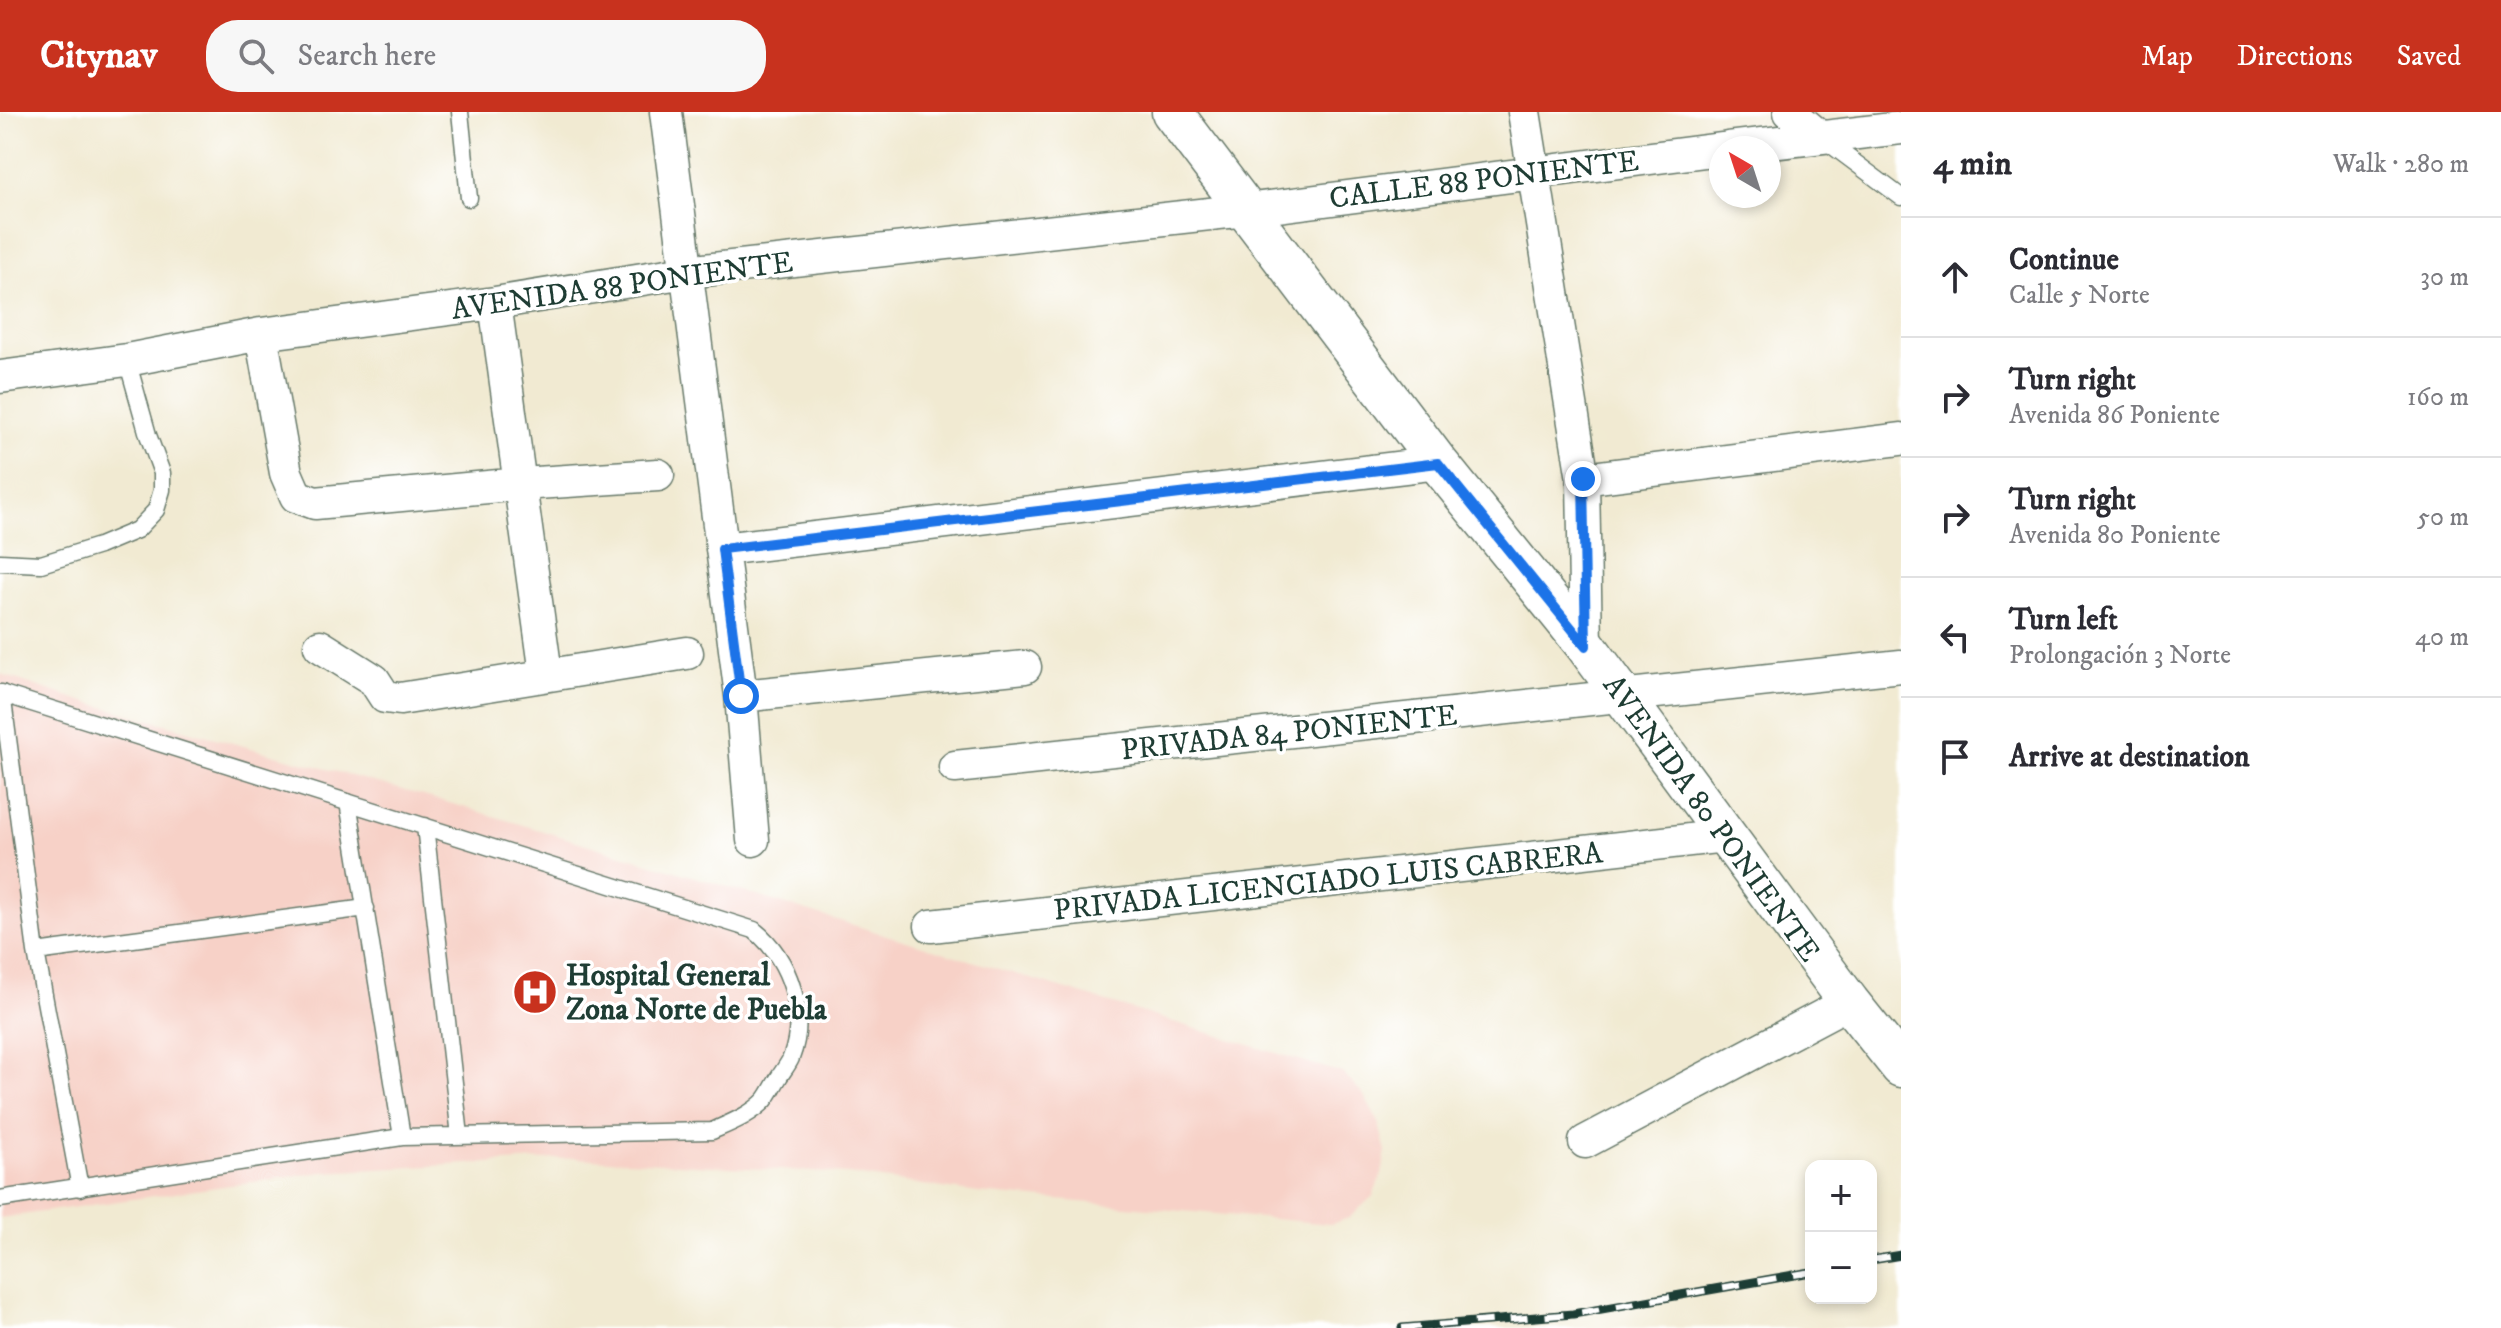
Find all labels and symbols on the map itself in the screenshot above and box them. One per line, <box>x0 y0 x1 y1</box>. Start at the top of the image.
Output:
north arrow <box>1709 136 1781 208</box>
street label: CALLE 88 PONIENTE <box>1327 143 1641 218</box>
street label: AVENIDA 88 PONIENTE <box>449 244 795 329</box>
route end <box>1565 461 1601 497</box>
street label: AVENIDA 80 PONIENTE <box>1594 668 1827 970</box>
route start <box>723 678 759 714</box>
street label: PRIVADA 84 PONIENTE <box>1119 697 1459 770</box>
street label: PRIVADA LICENCIADO LUIS CABRERA <box>1052 835 1605 930</box>
place label: Hospital General Zona Norte de Puebla <box>566 958 828 1029</box>
hospital icon: Hospital General Zona Norte de Puebla <box>511 968 559 1016</box>

